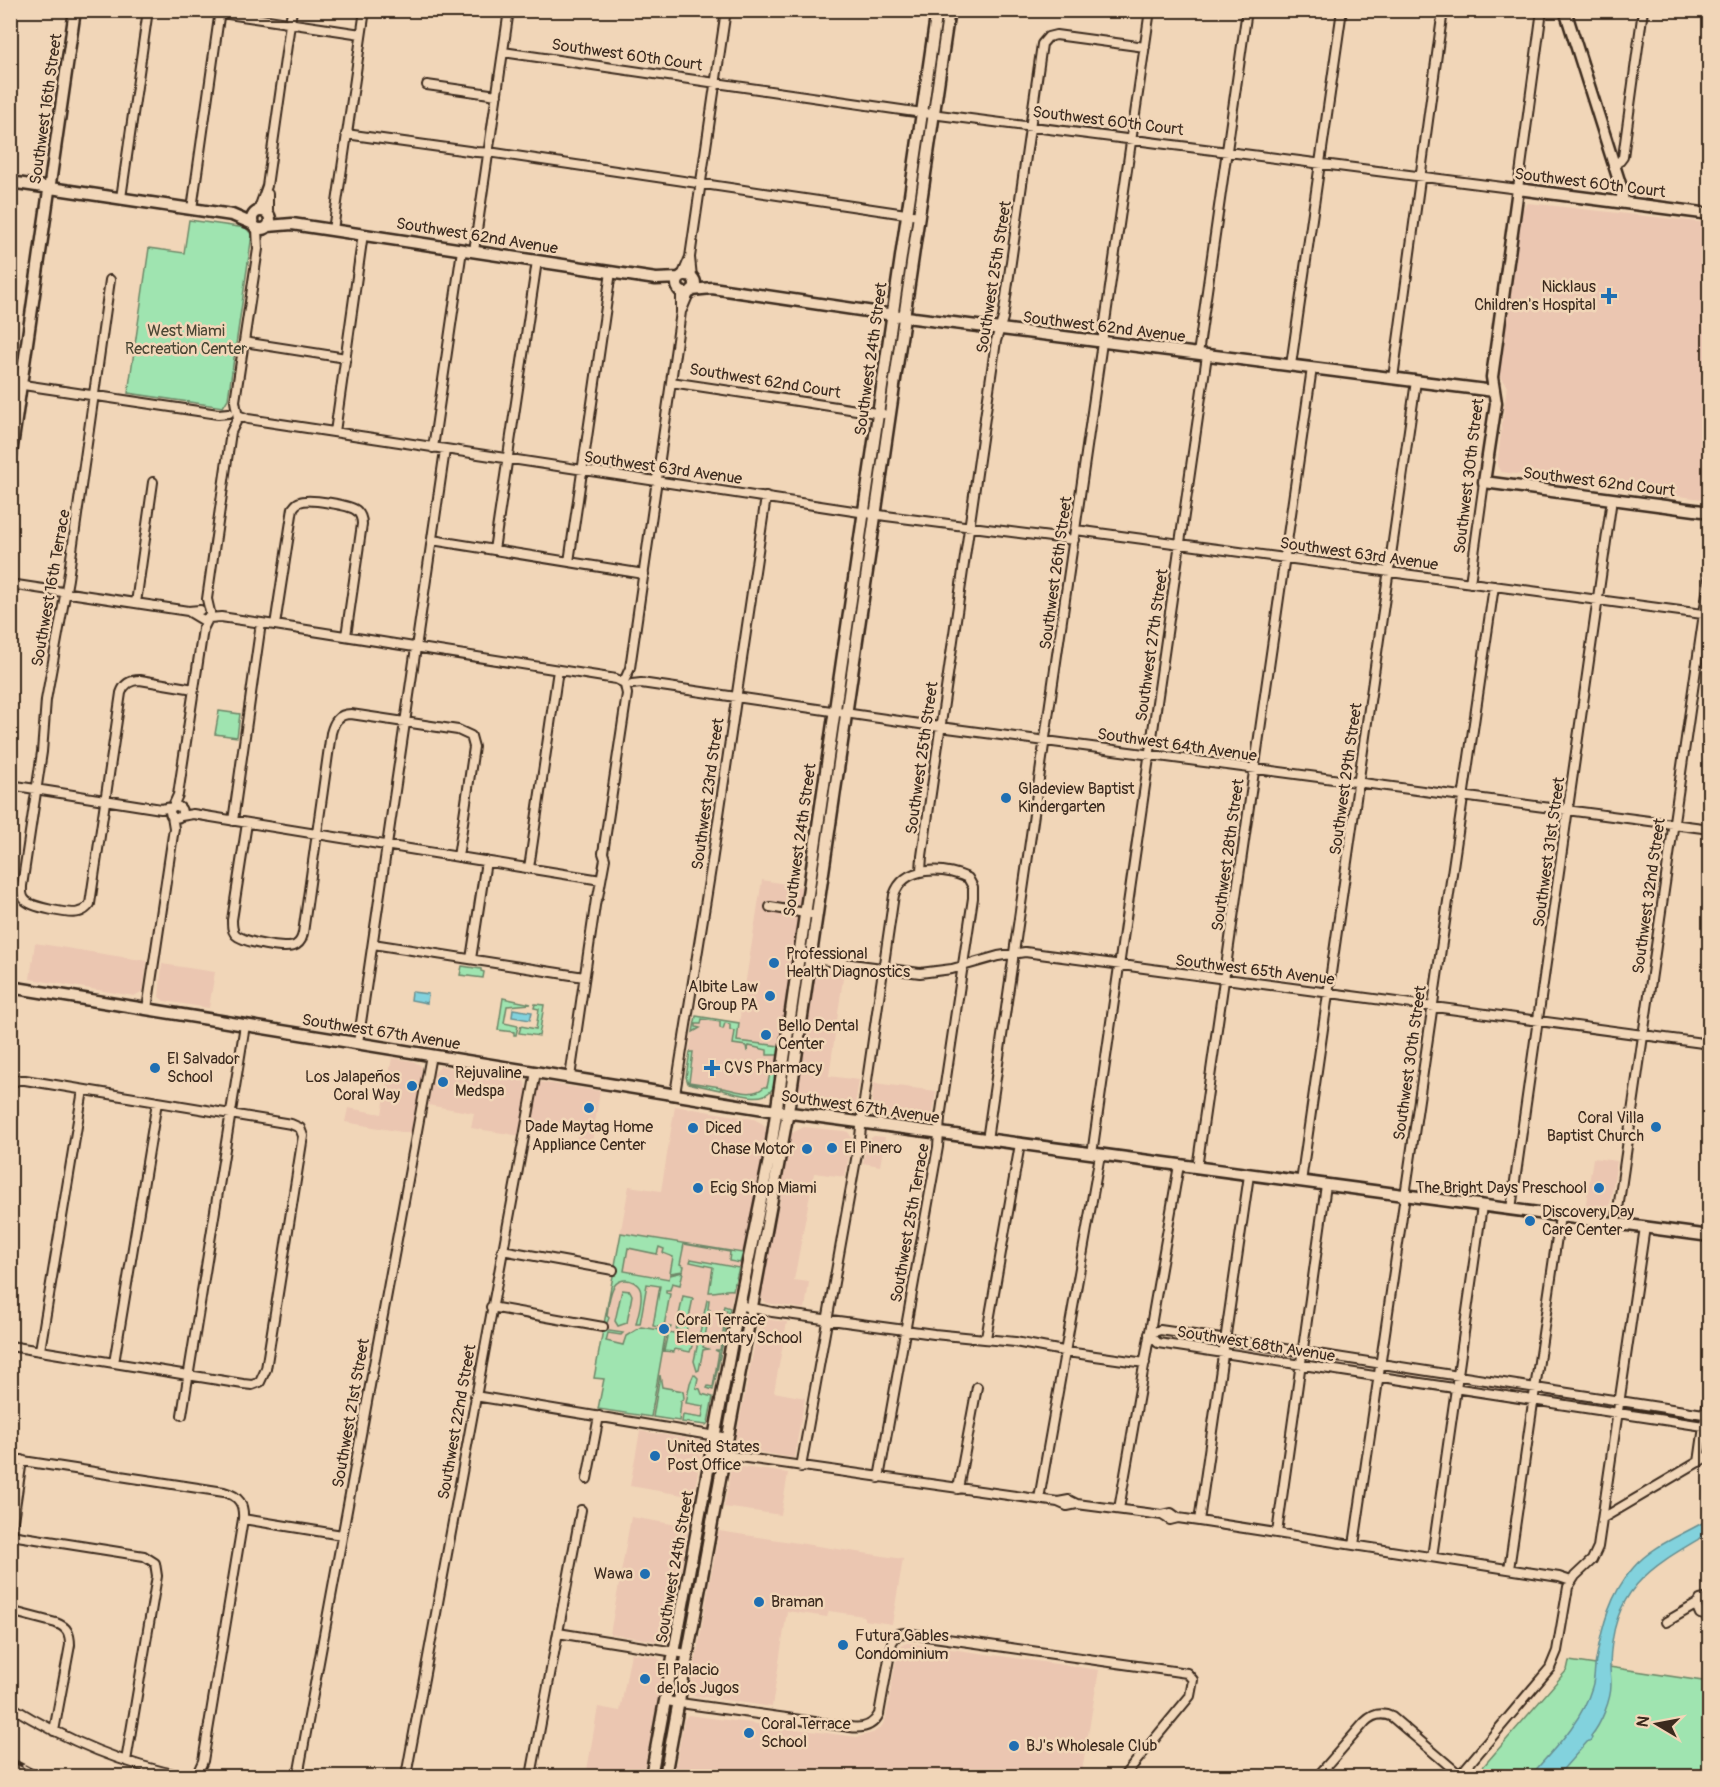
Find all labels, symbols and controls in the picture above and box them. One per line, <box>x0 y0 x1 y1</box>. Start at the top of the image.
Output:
street label: Southwest 16th Street <box>26 32 67 186</box>
street label: Southwest 60th Court <box>550 35 704 76</box>
street label: Southwest 60th Court <box>1031 102 1185 140</box>
street label: Southwest 60th Court <box>1513 164 1667 202</box>
street label: Southwest 25th Street <box>972 199 1016 355</box>
street label: Southwest 62nd Avenue <box>395 213 559 259</box>
place label: Nicklaus Children's Hospital <box>1474 277 1596 315</box>
street label: Southwest 24th Street <box>850 280 892 437</box>
marker: Nicklaus Children's Hospital <box>1600 287 1618 305</box>
street label: Southwest 62nd Avenue <box>1022 307 1186 347</box>
park label: West Miami Recreation Center <box>125 321 247 359</box>
street label: Southwest 62nd Court <box>688 359 843 403</box>
street label: Southwest 30th Street <box>1450 397 1489 555</box>
street label: Southwest 63rd Avenue <box>582 447 744 489</box>
street label: Southwest 62nd Court <box>1522 463 1677 501</box>
street label: Southwest 26th Street <box>1035 494 1077 651</box>
street label: Southwest 16th Terrace <box>27 508 75 668</box>
street label: Southwest 63rd Avenue <box>1278 533 1440 575</box>
street label: Southwest 27th Street <box>1131 567 1173 723</box>
street label: Southwest 25th Street <box>901 680 943 836</box>
street label: Southwest 29th Street <box>1325 701 1367 856</box>
street label: Southwest 23rd Street <box>687 716 729 871</box>
street label: Southwest 64th Avenue <box>1096 724 1258 766</box>
street label: Southwest 24th Street <box>779 761 821 918</box>
street label: Southwest 31st Street <box>1529 775 1570 928</box>
street label: Southwest 28th Street <box>1207 777 1249 932</box>
place label: Gladeview Baptist Kindergarten <box>1018 779 1135 817</box>
marker: Gladeview Baptist Kindergarten <box>999 791 1013 805</box>
street label: Southwest 32nd Street <box>1628 816 1670 975</box>
place label: Professional Health Diagnostics <box>786 944 910 982</box>
street label: Southwest 65th Avenue <box>1174 950 1336 990</box>
marker: Professional Health Diagnostics <box>767 956 781 970</box>
place label: Albite Law Group PA <box>688 977 758 1015</box>
street label: Southwest 30th Street <box>1389 984 1431 1142</box>
marker: Albite Law Group PA <box>763 989 777 1003</box>
street label: Southwest 67th Avenue <box>300 1010 462 1054</box>
place label: Bello Dental Center <box>778 1016 859 1054</box>
marker: Bello Dental Center <box>759 1028 773 1042</box>
place label: El Salvador School <box>167 1049 240 1087</box>
place label: CVS Pharmacy <box>724 1058 823 1078</box>
marker: El Salvador School <box>148 1061 162 1075</box>
marker: CVS Pharmacy <box>705 1061 719 1075</box>
place label: Rejuvaline Medspa <box>455 1063 522 1101</box>
place label: Los Jalapeños Coral Way <box>305 1067 400 1105</box>
marker: Rejuvaline Medspa <box>436 1075 450 1089</box>
marker: Los Jalapeños Coral Way <box>405 1079 419 1093</box>
street label: Southwest 67th Avenue <box>779 1086 941 1128</box>
marker: Dade Maytag Home Appliance Center <box>582 1101 596 1115</box>
place label: Coral Villa Baptist Church <box>1547 1108 1644 1146</box>
place label: Dade Maytag Home Appliance Center <box>525 1117 653 1155</box>
place label: Diced <box>705 1118 742 1138</box>
marker: Coral Villa Baptist Church <box>1649 1120 1663 1134</box>
marker: Diced <box>686 1121 700 1135</box>
place label: El Pinero <box>844 1138 902 1158</box>
place label: Chase Motor <box>711 1139 795 1159</box>
marker: El Pinero <box>825 1141 839 1155</box>
marker: Chase Motor <box>800 1142 814 1156</box>
street label: Southwest 25th Terrace <box>886 1142 934 1304</box>
place label: Ecig Shop Miami <box>710 1178 816 1198</box>
place label: The Bright Days Preschool <box>1416 1178 1587 1198</box>
marker: Ecig Shop Miami <box>691 1181 705 1195</box>
marker: The Bright Days Preschool <box>1592 1181 1606 1195</box>
place label: Discovery Day Care Center <box>1542 1202 1634 1240</box>
marker: Discovery Day Care Center <box>1523 1214 1537 1228</box>
place label: Coral Terrace Elementary School <box>676 1310 802 1348</box>
marker: Coral Terrace Elementary School <box>657 1322 671 1336</box>
street label: Southwest 68th Avenue <box>1176 1322 1337 1366</box>
street label: Southwest 21st Street <box>328 1336 374 1489</box>
street label: Southwest 22nd Street <box>433 1342 481 1501</box>
place label: United States Post Office <box>667 1437 759 1475</box>
marker: United States Post Office <box>648 1449 662 1463</box>
street label: Southwest 24th Street <box>652 1489 698 1645</box>
place label: Wawa <box>594 1564 633 1584</box>
marker: Wawa <box>638 1567 652 1581</box>
place label: Braman <box>771 1592 823 1612</box>
marker: Braman <box>752 1595 766 1609</box>
place label: Futura Gables Condominium <box>855 1626 949 1664</box>
marker: Futura Gables Condominium <box>836 1638 850 1652</box>
place label: El Palacio de los Jugos <box>657 1660 739 1698</box>
marker: El Palacio de los Jugos <box>638 1672 652 1686</box>
north arrow <box>1627 1694 1687 1754</box>
place label: Coral Terrace School <box>761 1714 851 1752</box>
text: N <box>1632 1714 1654 1729</box>
marker: Coral Terrace School <box>742 1726 756 1740</box>
place label: BJ's Wholesale Club <box>1026 1736 1157 1756</box>
marker: BJ's Wholesale Club <box>1007 1739 1021 1753</box>

